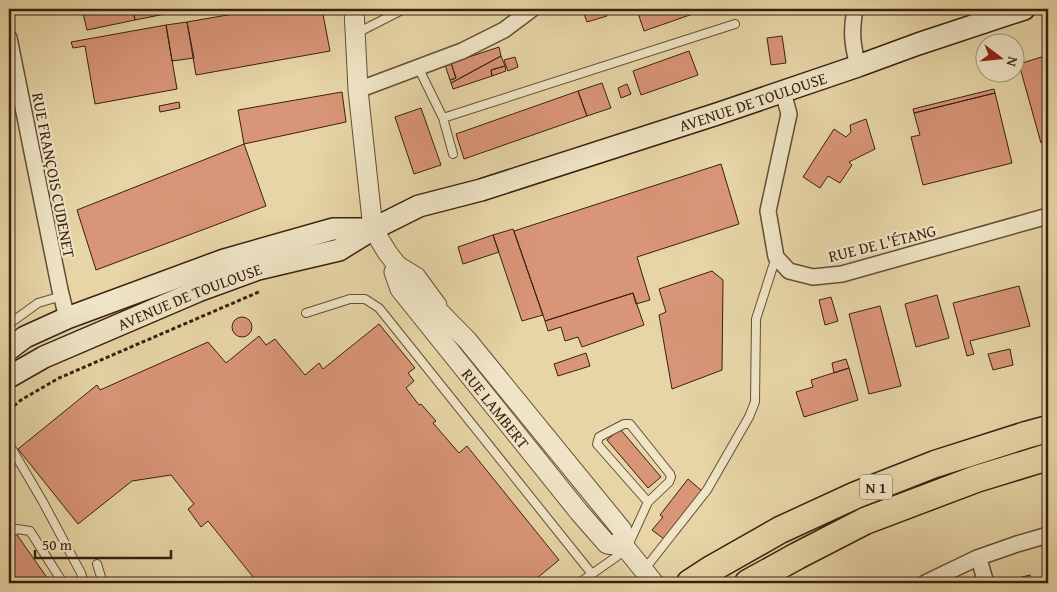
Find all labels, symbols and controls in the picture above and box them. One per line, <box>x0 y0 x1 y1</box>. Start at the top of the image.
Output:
north arrow <box>974 32 1024 82</box>
text: N <box>1001 54 1023 69</box>
street label: AVENUE DE TOULOUSE <box>676 66 830 138</box>
street label: RUE FRANÇOIS CUDENET <box>26 90 82 260</box>
street label: RUE DE L'ÉTANG <box>826 218 939 268</box>
street label: AVENUE DE TOULOUSE <box>113 257 265 336</box>
street label: RUE LAMBERT <box>456 363 536 454</box>
road number: N 1 <box>860 474 892 500</box>
scale bar <box>35 527 171 559</box>
text: 50 m <box>42 534 73 555</box>

